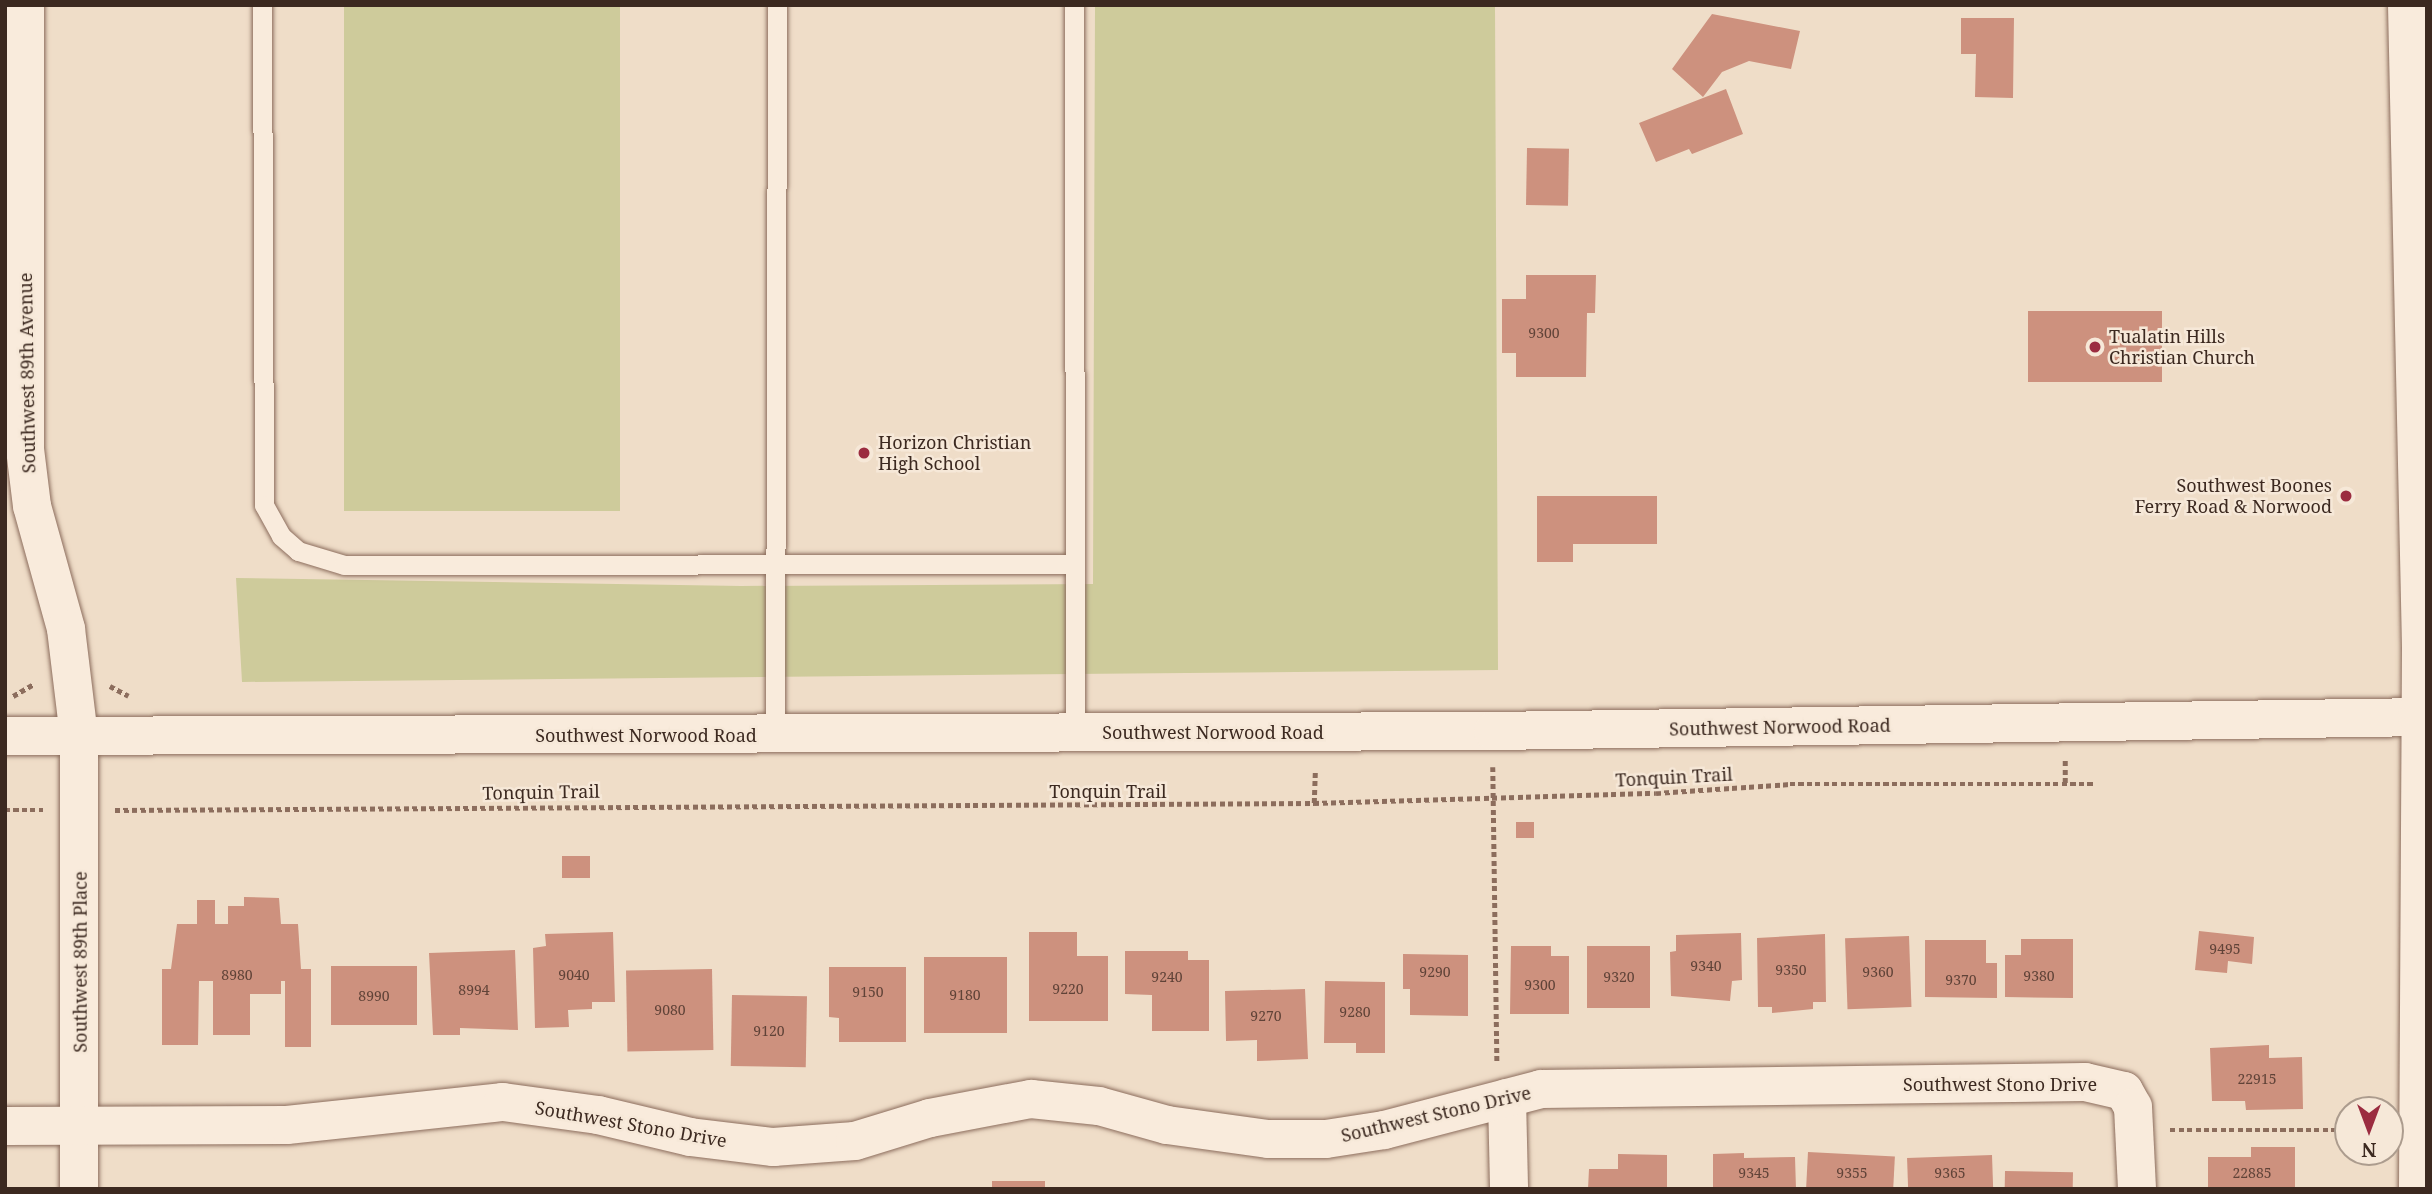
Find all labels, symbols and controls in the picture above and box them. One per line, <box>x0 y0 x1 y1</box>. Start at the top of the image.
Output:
street label: Southwest 89th Avenue <box>14 273 40 473</box>
house number: 9300 <box>1528 325 1560 341</box>
place label: Tualatin Hills Christian Church <box>2109 326 2255 368</box>
marker: Tualatin Hills Christian Church <box>2087 339 2103 355</box>
place label: Horizon Christian High School <box>878 432 1031 474</box>
marker: Horizon Christian High School <box>856 445 872 461</box>
place label: Southwest Boones Ferry Road & Norwood <box>2135 475 2332 518</box>
marker: Southwest Boones Ferry Road & Norwood <box>2338 488 2354 504</box>
street label: Southwest Norwood Road <box>1669 714 1891 740</box>
street label: Southwest Norwood Road <box>1102 721 1324 743</box>
street label: Southwest Norwood Road <box>535 724 757 746</box>
street label: Tonquin Trail <box>1615 763 1733 791</box>
street label: Tonquin Trail <box>482 780 600 804</box>
street label: Tonquin Trail <box>1049 780 1167 802</box>
street label: Southwest 89th Place <box>69 871 91 1053</box>
house number: 9495 <box>2209 941 2241 957</box>
house number: 9340 <box>1690 958 1722 974</box>
house number: 9350 <box>1775 962 1807 978</box>
house number: 9290 <box>1419 964 1451 980</box>
house number: 9360 <box>1862 964 1894 980</box>
house number: 8980 <box>221 967 253 983</box>
house number: 9040 <box>558 967 590 983</box>
house number: 9380 <box>2023 968 2055 984</box>
house number: 9240 <box>1151 969 1183 985</box>
house number: 9320 <box>1603 969 1635 985</box>
house number: 9370 <box>1945 972 1977 988</box>
house number: 9300 <box>1524 977 1556 993</box>
house number: 9220 <box>1052 981 1084 997</box>
house number: 8994 <box>458 982 490 998</box>
house number: 9150 <box>852 984 884 1000</box>
house number: 9180 <box>949 987 981 1003</box>
house number: 8990 <box>358 988 390 1004</box>
house number: 9080 <box>654 1002 686 1018</box>
house number: 9280 <box>1339 1004 1371 1020</box>
house number: 9270 <box>1250 1008 1282 1024</box>
house number: 9120 <box>753 1023 785 1039</box>
house number: 22915 <box>2237 1071 2277 1087</box>
street label: Southwest Stono Drive <box>1903 1073 2097 1095</box>
street label: Southwest Stono Drive <box>1339 1082 1533 1146</box>
north arrow <box>2334 1096 2404 1166</box>
street label: Southwest Stono Drive <box>533 1097 729 1151</box>
text: N <box>2362 1137 2377 1163</box>
house number: 9345 <box>1738 1165 1770 1181</box>
house number: 9355 <box>1836 1165 1868 1181</box>
house number: 9365 <box>1934 1165 1966 1181</box>
house number: 22885 <box>2232 1165 2272 1181</box>

